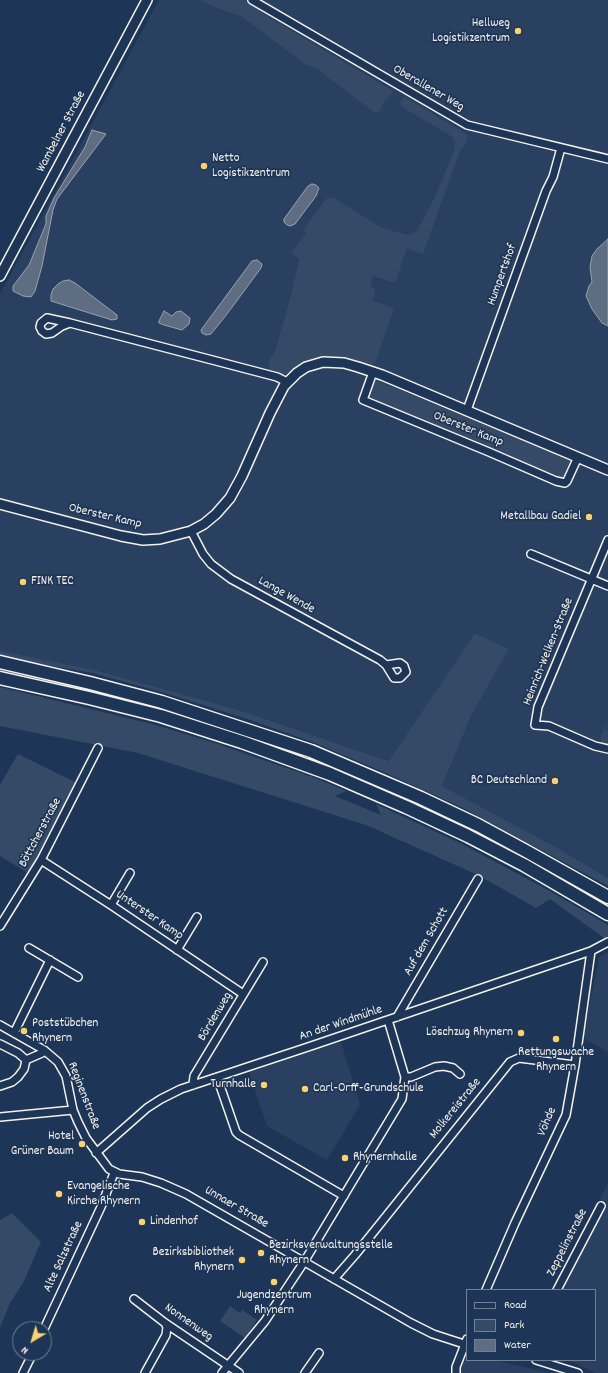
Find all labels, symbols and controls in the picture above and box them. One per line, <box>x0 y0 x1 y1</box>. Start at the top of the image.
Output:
place label: Hellweg Logistikzentrum <box>432 16 510 47</box>
marker: Hellweg Logistikzentrum <box>513 26 523 36</box>
street label: Oberallener Weg <box>389 62 467 116</box>
street label: Wambelner Straße <box>34 89 90 175</box>
place label: Netto Logistikzentrum <box>212 151 290 182</box>
marker: Netto Logistikzentrum <box>199 161 209 171</box>
street label: Humpertshof <box>485 242 521 308</box>
street label: Oberster Kamp <box>431 409 505 451</box>
street label: Oberster Kamp <box>67 501 143 533</box>
place label: Metallbau Gadiel <box>500 509 581 525</box>
marker: Metallbau Gadiel <box>584 512 594 522</box>
place label: FINK TEC <box>31 574 74 590</box>
street label: Lange Wende <box>255 574 317 618</box>
marker: FINK TEC <box>18 577 28 587</box>
street label: Heinrich-Welken-Straße <box>520 596 578 708</box>
place label: BC Deutschland <box>471 773 547 789</box>
marker: BC Deutschland <box>550 776 560 786</box>
street label: Böttcherstraße <box>16 796 66 870</box>
street label: Unterster Kamp <box>112 888 186 944</box>
street label: Auf dem Schott <box>401 905 453 979</box>
street label: Bördenweg <box>195 990 237 1044</box>
street label: An der Windmühle <box>297 1002 385 1046</box>
place label: Poststübchen Rhynern <box>32 1016 98 1047</box>
place label: Löschzug Rhynern <box>426 1025 513 1041</box>
marker: Poststübchen Rhynern <box>19 1026 29 1036</box>
marker: Löschzug Rhynern <box>516 1028 526 1038</box>
marker: Rettungswache Rhynern <box>551 1034 561 1044</box>
place label: Rettungswache Rhynern <box>518 1045 594 1076</box>
street label: Reginenstraße <box>63 1060 103 1132</box>
street label: Molkereistraße <box>427 1076 485 1142</box>
place label: Turnhalle <box>210 1077 256 1093</box>
marker: Turnhalle <box>259 1080 269 1090</box>
place label: Carl-Orff-Grundschule <box>313 1081 424 1097</box>
marker: Carl-Orff-Grundschule <box>300 1084 310 1094</box>
street label: Vöhde <box>535 1105 561 1139</box>
place label: Hotel Grüner Baum <box>11 1129 74 1160</box>
marker: Hotel Grüner Baum <box>77 1139 87 1149</box>
place label: Rhynernhalle <box>353 1150 417 1166</box>
marker: Rhynernhalle <box>340 1153 350 1163</box>
place label: Evangelische Kirche Rhynern <box>67 1179 140 1210</box>
street label: Unnaer Straße <box>201 1183 271 1233</box>
marker: Evangelische Kirche Rhynern <box>54 1189 64 1199</box>
street label: Zeppelinstraße <box>544 1207 592 1279</box>
place label: Lindenhof <box>150 1214 198 1230</box>
marker: Lindenhof <box>137 1217 147 1227</box>
street label: Alte Salzstraße <box>41 1219 87 1295</box>
place label: Bezirksverwaltungsstelle Rhynern <box>269 1238 393 1269</box>
place label: Bezirksbibliothek Rhynern <box>152 1245 234 1276</box>
marker: Bezirksverwaltungsstelle Rhynern <box>256 1248 266 1258</box>
marker: Bezirksbibliothek Rhynern <box>237 1255 247 1265</box>
marker: Jugendzentrum Rhynern <box>269 1277 279 1287</box>
place label: Jugendzentrum Rhynern <box>237 1288 311 1319</box>
legend <box>466 1289 596 1361</box>
text: Road <box>504 1297 526 1314</box>
street label: Nonnenweg <box>161 1301 215 1345</box>
text: Park <box>504 1317 524 1334</box>
north arrow <box>12 1321 52 1361</box>
text: Water <box>504 1337 531 1354</box>
text: N <box>18 1342 32 1358</box>

